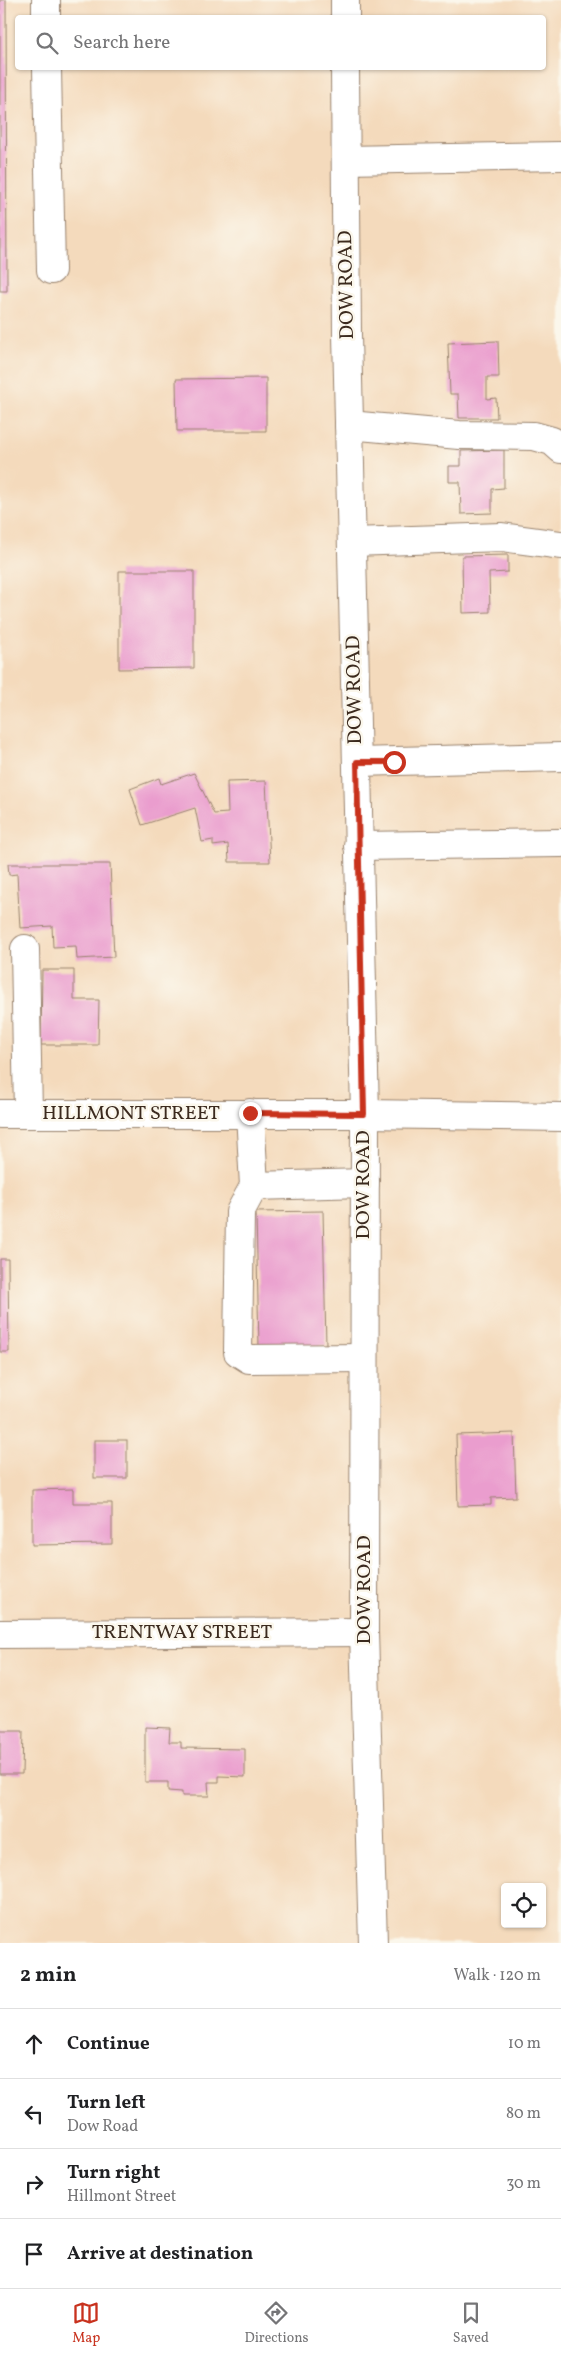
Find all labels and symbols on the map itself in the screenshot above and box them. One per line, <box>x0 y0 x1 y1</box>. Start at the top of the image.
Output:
street label: DOW ROAD <box>332 230 362 340</box>
street label: DOW ROAD <box>340 635 370 745</box>
route start <box>383 751 406 774</box>
street label: HILLMONT STREET <box>42 1100 220 1128</box>
route end <box>239 1102 262 1125</box>
street label: DOW ROAD <box>350 1131 378 1240</box>
street label: DOW ROAD <box>351 1536 379 1645</box>
street label: TRENTWAY STREET <box>92 1619 272 1647</box>

